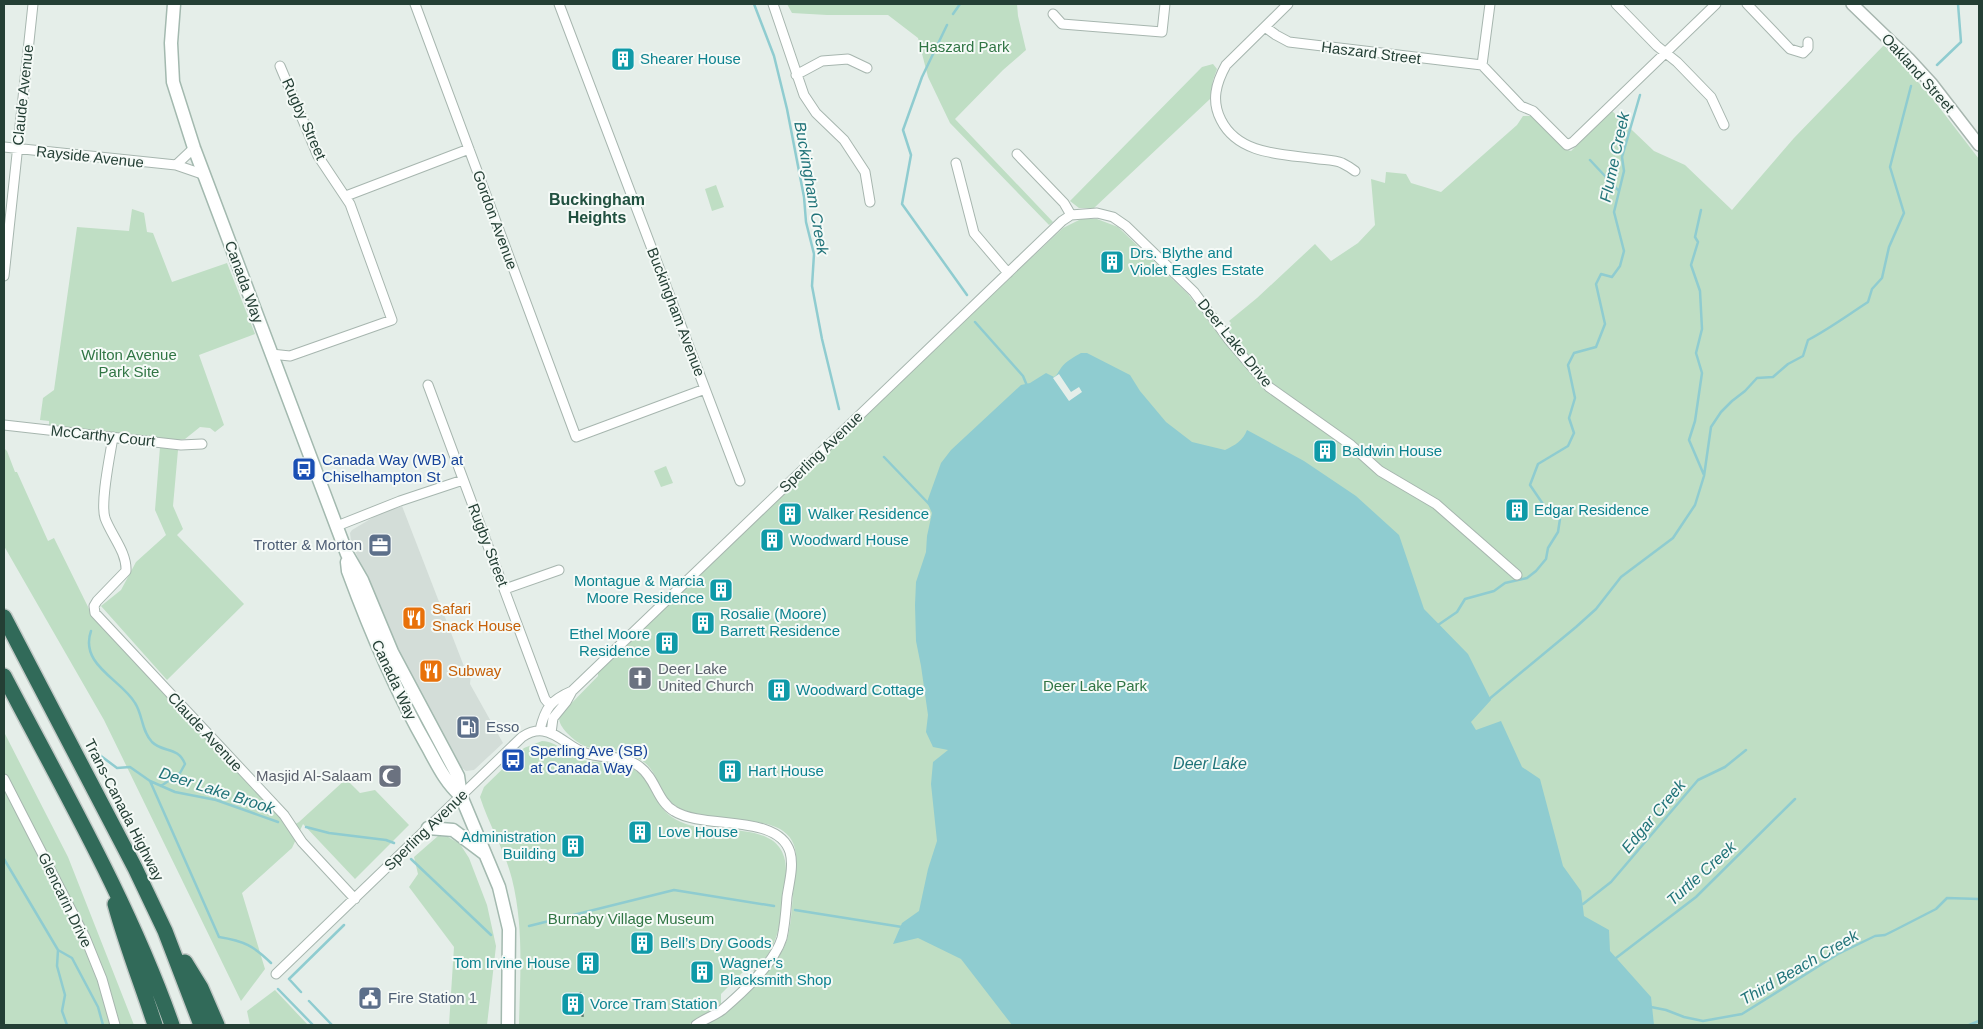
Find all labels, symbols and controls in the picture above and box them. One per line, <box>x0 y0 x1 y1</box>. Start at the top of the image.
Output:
street label: Oakland Street <box>1879 30 1959 116</box>
park label: Haszard Park <box>919 38 1010 55</box>
street label: Haszard Street <box>1320 38 1423 67</box>
street label: Claude Avenue <box>9 44 36 146</box>
building icon: Shearer House <box>610 46 636 72</box>
place label: Shearer House <box>640 50 741 67</box>
street label: Rugby Street <box>279 75 330 163</box>
water label: Flume Creek <box>1597 110 1633 204</box>
water label: Buckingham Creek <box>791 120 832 257</box>
street label: Rayside Avenue <box>35 142 145 171</box>
street label: Gordon Avenue <box>470 168 521 272</box>
district label: Buckingham Heights <box>549 191 645 226</box>
street label: Canada Way <box>222 238 267 326</box>
place label: Drs. Blythe and Violet Eagles Estate <box>1130 244 1264 278</box>
street label: Buckingham Avenue <box>644 245 709 379</box>
building icon: Drs. Blythe and Violet Eagles Estate <box>1099 249 1125 275</box>
street label: Deer Lake Drive <box>1195 295 1276 390</box>
park label: Wilton Avenue Park Site <box>81 346 177 380</box>
street label: Sperling Avenue <box>776 408 866 496</box>
street label: McCarthy Court <box>50 422 157 450</box>
building icon: Baldwin House <box>1312 438 1338 464</box>
place label: Baldwin House <box>1342 442 1442 459</box>
place label: Canada Way (WB) at Chiselhampton St <box>322 451 464 485</box>
bus stop icon: Canada Way (WB) at Chiselhampton St <box>291 456 317 482</box>
building icon: Edgar Residence <box>1504 497 1530 523</box>
street label: Rugby Street <box>465 501 512 590</box>
building icon: Walker Residence <box>777 501 803 527</box>
place label: Edgar Residence <box>1534 501 1649 518</box>
place label: Walker Residence <box>808 505 929 522</box>
building icon: Woodward House <box>759 527 785 553</box>
place label: Woodward House <box>790 531 909 548</box>
office icon: Trotter & Morton <box>367 532 393 558</box>
place label: Trotter & Morton <box>253 536 362 553</box>
place label: Montague & Marcia Moore Residence <box>574 572 705 606</box>
building icon: Montague & Marcia Moore Residence <box>708 577 734 603</box>
place label: Safari Snack House <box>432 600 521 634</box>
restaurant icon: Safari Snack House <box>401 605 427 631</box>
place label: Rosalie (Moore) Barrett Residence <box>720 605 840 639</box>
building icon: Rosalie (Moore) Barrett Residence <box>690 610 716 636</box>
place label: Ethel Moore Residence <box>569 625 650 659</box>
building icon: Ethel Moore Residence <box>654 630 680 656</box>
street label: Canada Way <box>369 637 421 723</box>
restaurant icon: Subway <box>418 658 444 684</box>
place label: Deer Lake United Church <box>658 660 754 694</box>
place label: Subway <box>448 662 502 679</box>
church icon: Deer Lake United Church <box>627 665 653 691</box>
building icon: Woodward Cottage <box>766 677 792 703</box>
park label: Deer Lake Park <box>1043 677 1148 694</box>
place label: Woodward Cottage <box>796 681 924 698</box>
street label: Claude Avenue <box>165 689 246 775</box>
fuel station icon: Esso <box>455 714 481 740</box>
place label: Esso <box>486 718 519 735</box>
street label: Trans-Canada Highway <box>81 736 168 884</box>
place label: Sperling Ave (SB) at Canada Way <box>530 742 648 776</box>
bus stop icon: Sperling Ave (SB) at Canada Way <box>500 747 526 773</box>
water label: Deer Lake <box>1173 755 1247 772</box>
building icon: Hart House <box>717 758 743 784</box>
place label: Hart House <box>748 762 824 779</box>
mosque icon: Masjid Al-Salaam <box>377 763 403 789</box>
water label: Deer Lake Brook <box>157 764 278 817</box>
place label: Masjid Al-Salaam <box>256 767 372 784</box>
water label: Edgar Creek <box>1618 776 1689 856</box>
street label: Sperling Avenue <box>381 786 471 874</box>
building icon: Love House <box>627 819 653 845</box>
place label: Love House <box>658 823 738 840</box>
place label: Administration Building <box>461 828 556 862</box>
building icon: Administration Building <box>560 833 586 859</box>
water label: Turtle Creek <box>1663 837 1740 909</box>
street label: Glencarin Drive <box>35 850 96 950</box>
park label: Burnaby Village Museum <box>548 910 714 927</box>
water label: Third Beach Creek <box>1737 926 1862 1008</box>
building icon: Bell’s Dry Goods <box>629 930 655 956</box>
place label: Bell’s Dry Goods <box>660 934 771 951</box>
building icon: Tom Irvine House <box>575 950 601 976</box>
place label: Tom Irvine House <box>453 954 570 971</box>
place label: Wagner’s Blacksmith Shop <box>720 954 832 988</box>
building icon: Wagner’s Blacksmith Shop <box>689 959 715 985</box>
public building icon: Fire Station 1 <box>357 985 383 1011</box>
place label: Fire Station 1 <box>388 989 477 1006</box>
building icon: Vorce Tram Station <box>560 991 586 1017</box>
place label: Vorce Tram Station <box>590 995 718 1012</box>

